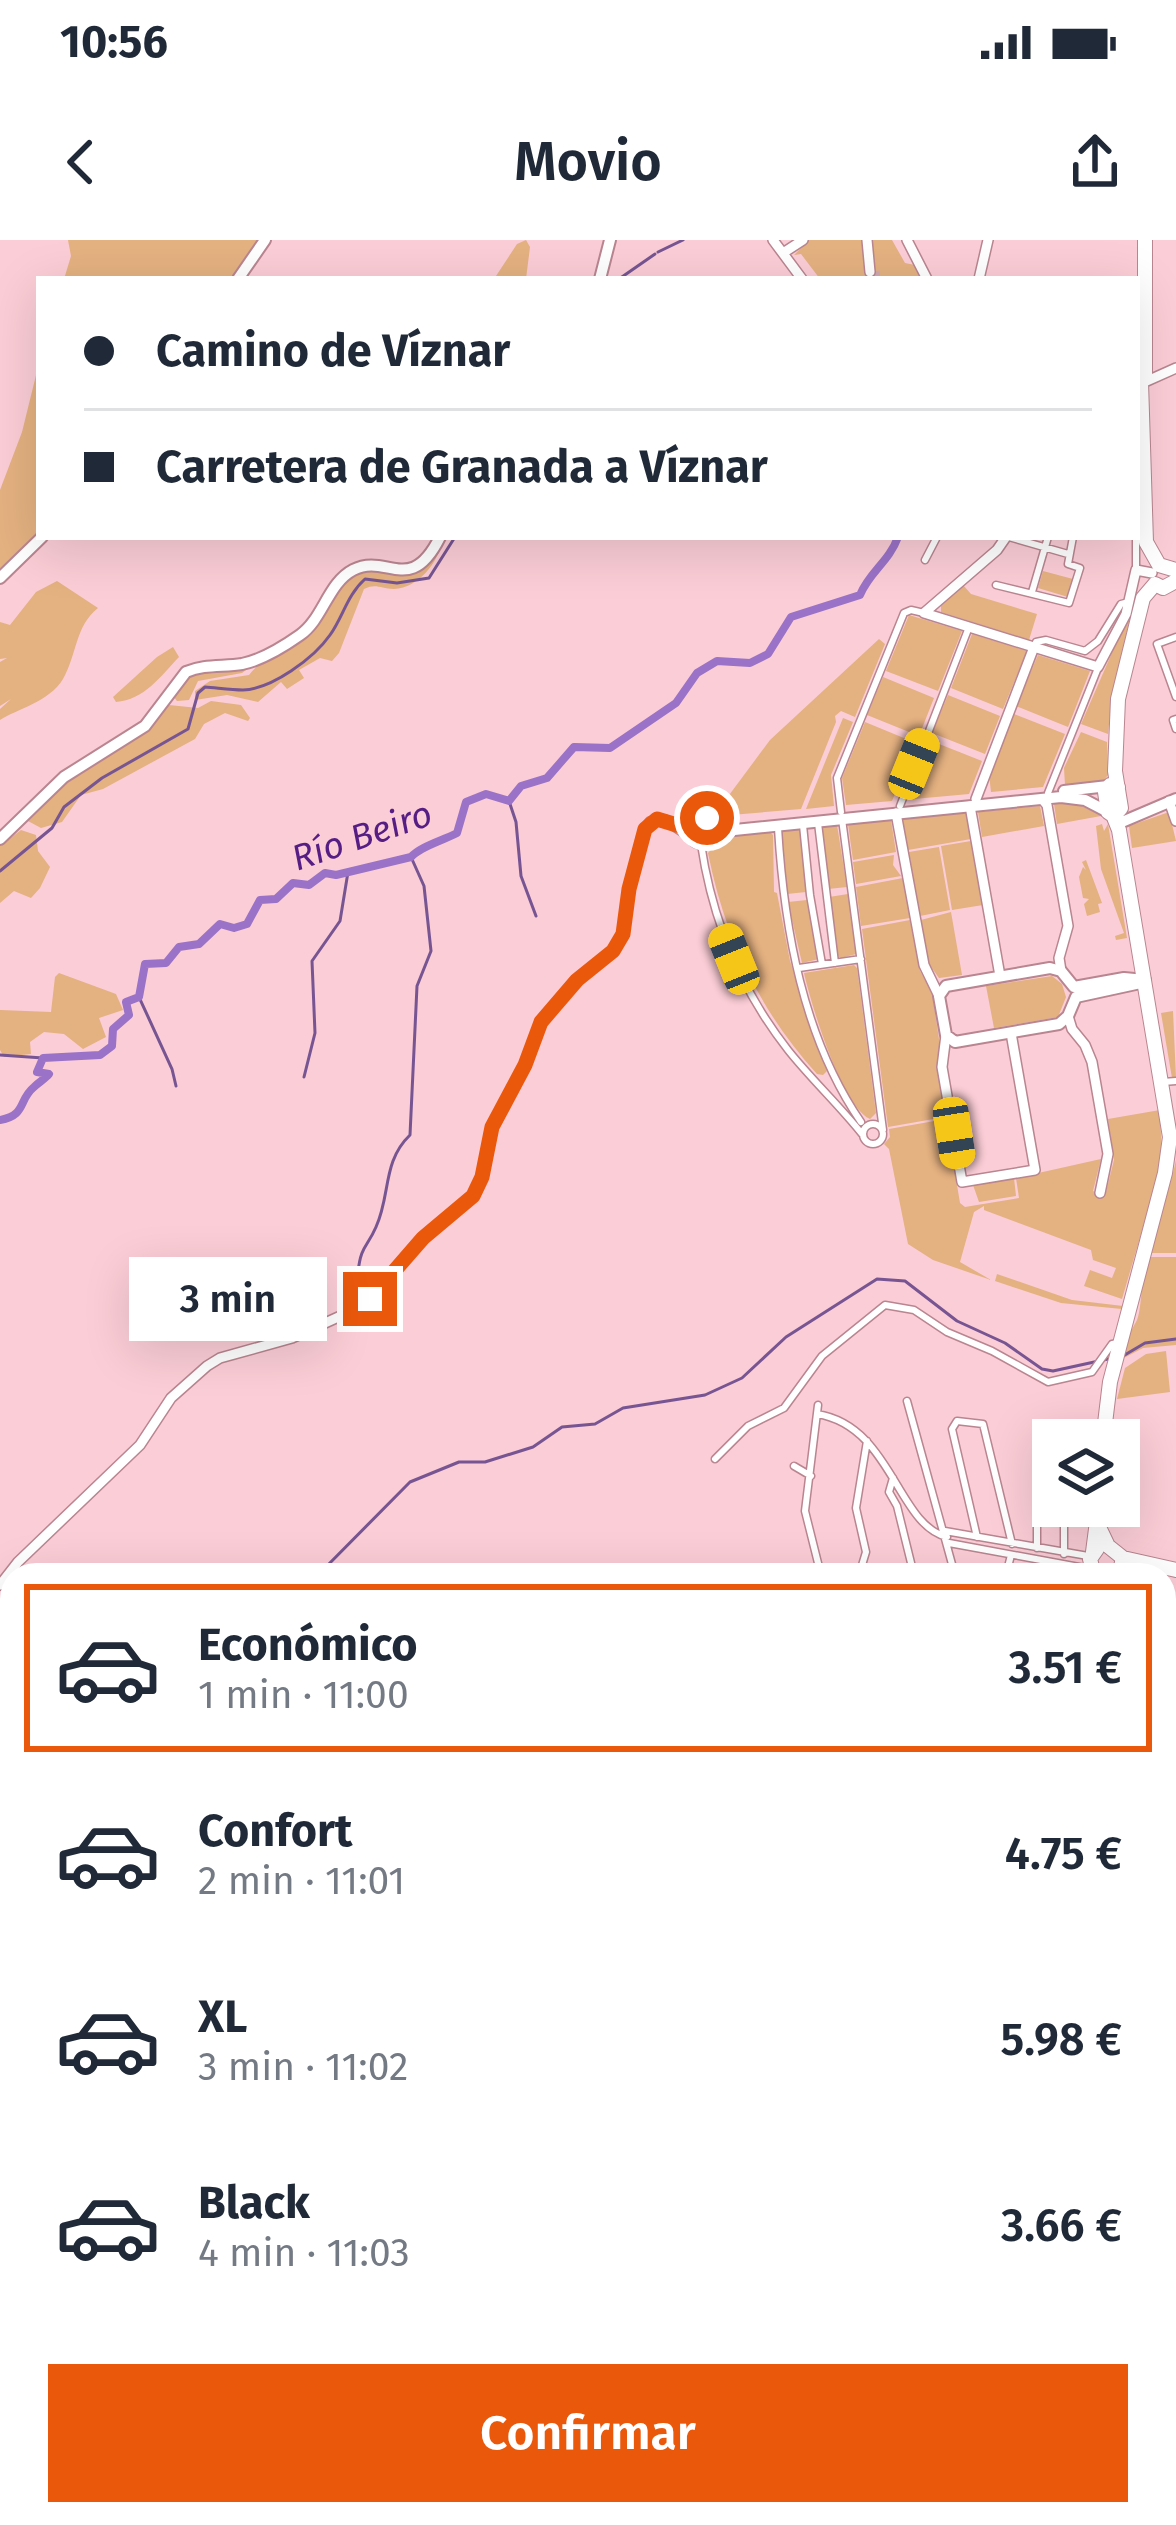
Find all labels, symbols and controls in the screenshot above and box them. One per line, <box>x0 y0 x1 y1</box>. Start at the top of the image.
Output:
text: 10:56 <box>60 15 168 69</box>
icon: back <box>48 129 114 195</box>
icon: share <box>1062 129 1128 195</box>
text: Movio <box>514 130 662 194</box>
text: Camino de Víznar <box>156 324 510 378</box>
text: Carretera de Granada a Víznar <box>156 440 768 494</box>
car <box>884 724 944 804</box>
route start <box>680 791 734 845</box>
water label: Río Beiro <box>286 792 438 880</box>
car <box>704 919 764 999</box>
car <box>931 1095 977 1171</box>
callout: 3 min <box>130 1257 328 1341</box>
route end <box>343 1272 397 1326</box>
text: 3 min <box>180 1276 276 1322</box>
map controls <box>1032 1419 1140 1527</box>
button: layers <box>1032 1419 1140 1527</box>
icon: car <box>54 1614 162 1722</box>
text: Económico <box>198 1618 418 1672</box>
text: 3.51 € <box>1008 1641 1122 1695</box>
text: 1 min · 11:00 <box>198 1672 409 1718</box>
icon: car <box>54 1800 162 1908</box>
text: Confort <box>198 1804 353 1858</box>
text: 4.75 € <box>1005 1827 1122 1881</box>
text: 2 min · 11:01 <box>198 1858 405 1904</box>
icon: car <box>54 1986 162 2094</box>
text: XL <box>198 1990 247 2044</box>
text: 5.98 € <box>1000 2013 1122 2067</box>
text: 3 min · 11:02 <box>198 2044 408 2090</box>
icon: car <box>54 2172 162 2280</box>
text: Black <box>198 2176 310 2230</box>
text: 3.66 € <box>1001 2199 1122 2253</box>
text: 4 min · 11:03 <box>198 2230 410 2276</box>
button: Confirmar <box>48 2364 1128 2502</box>

